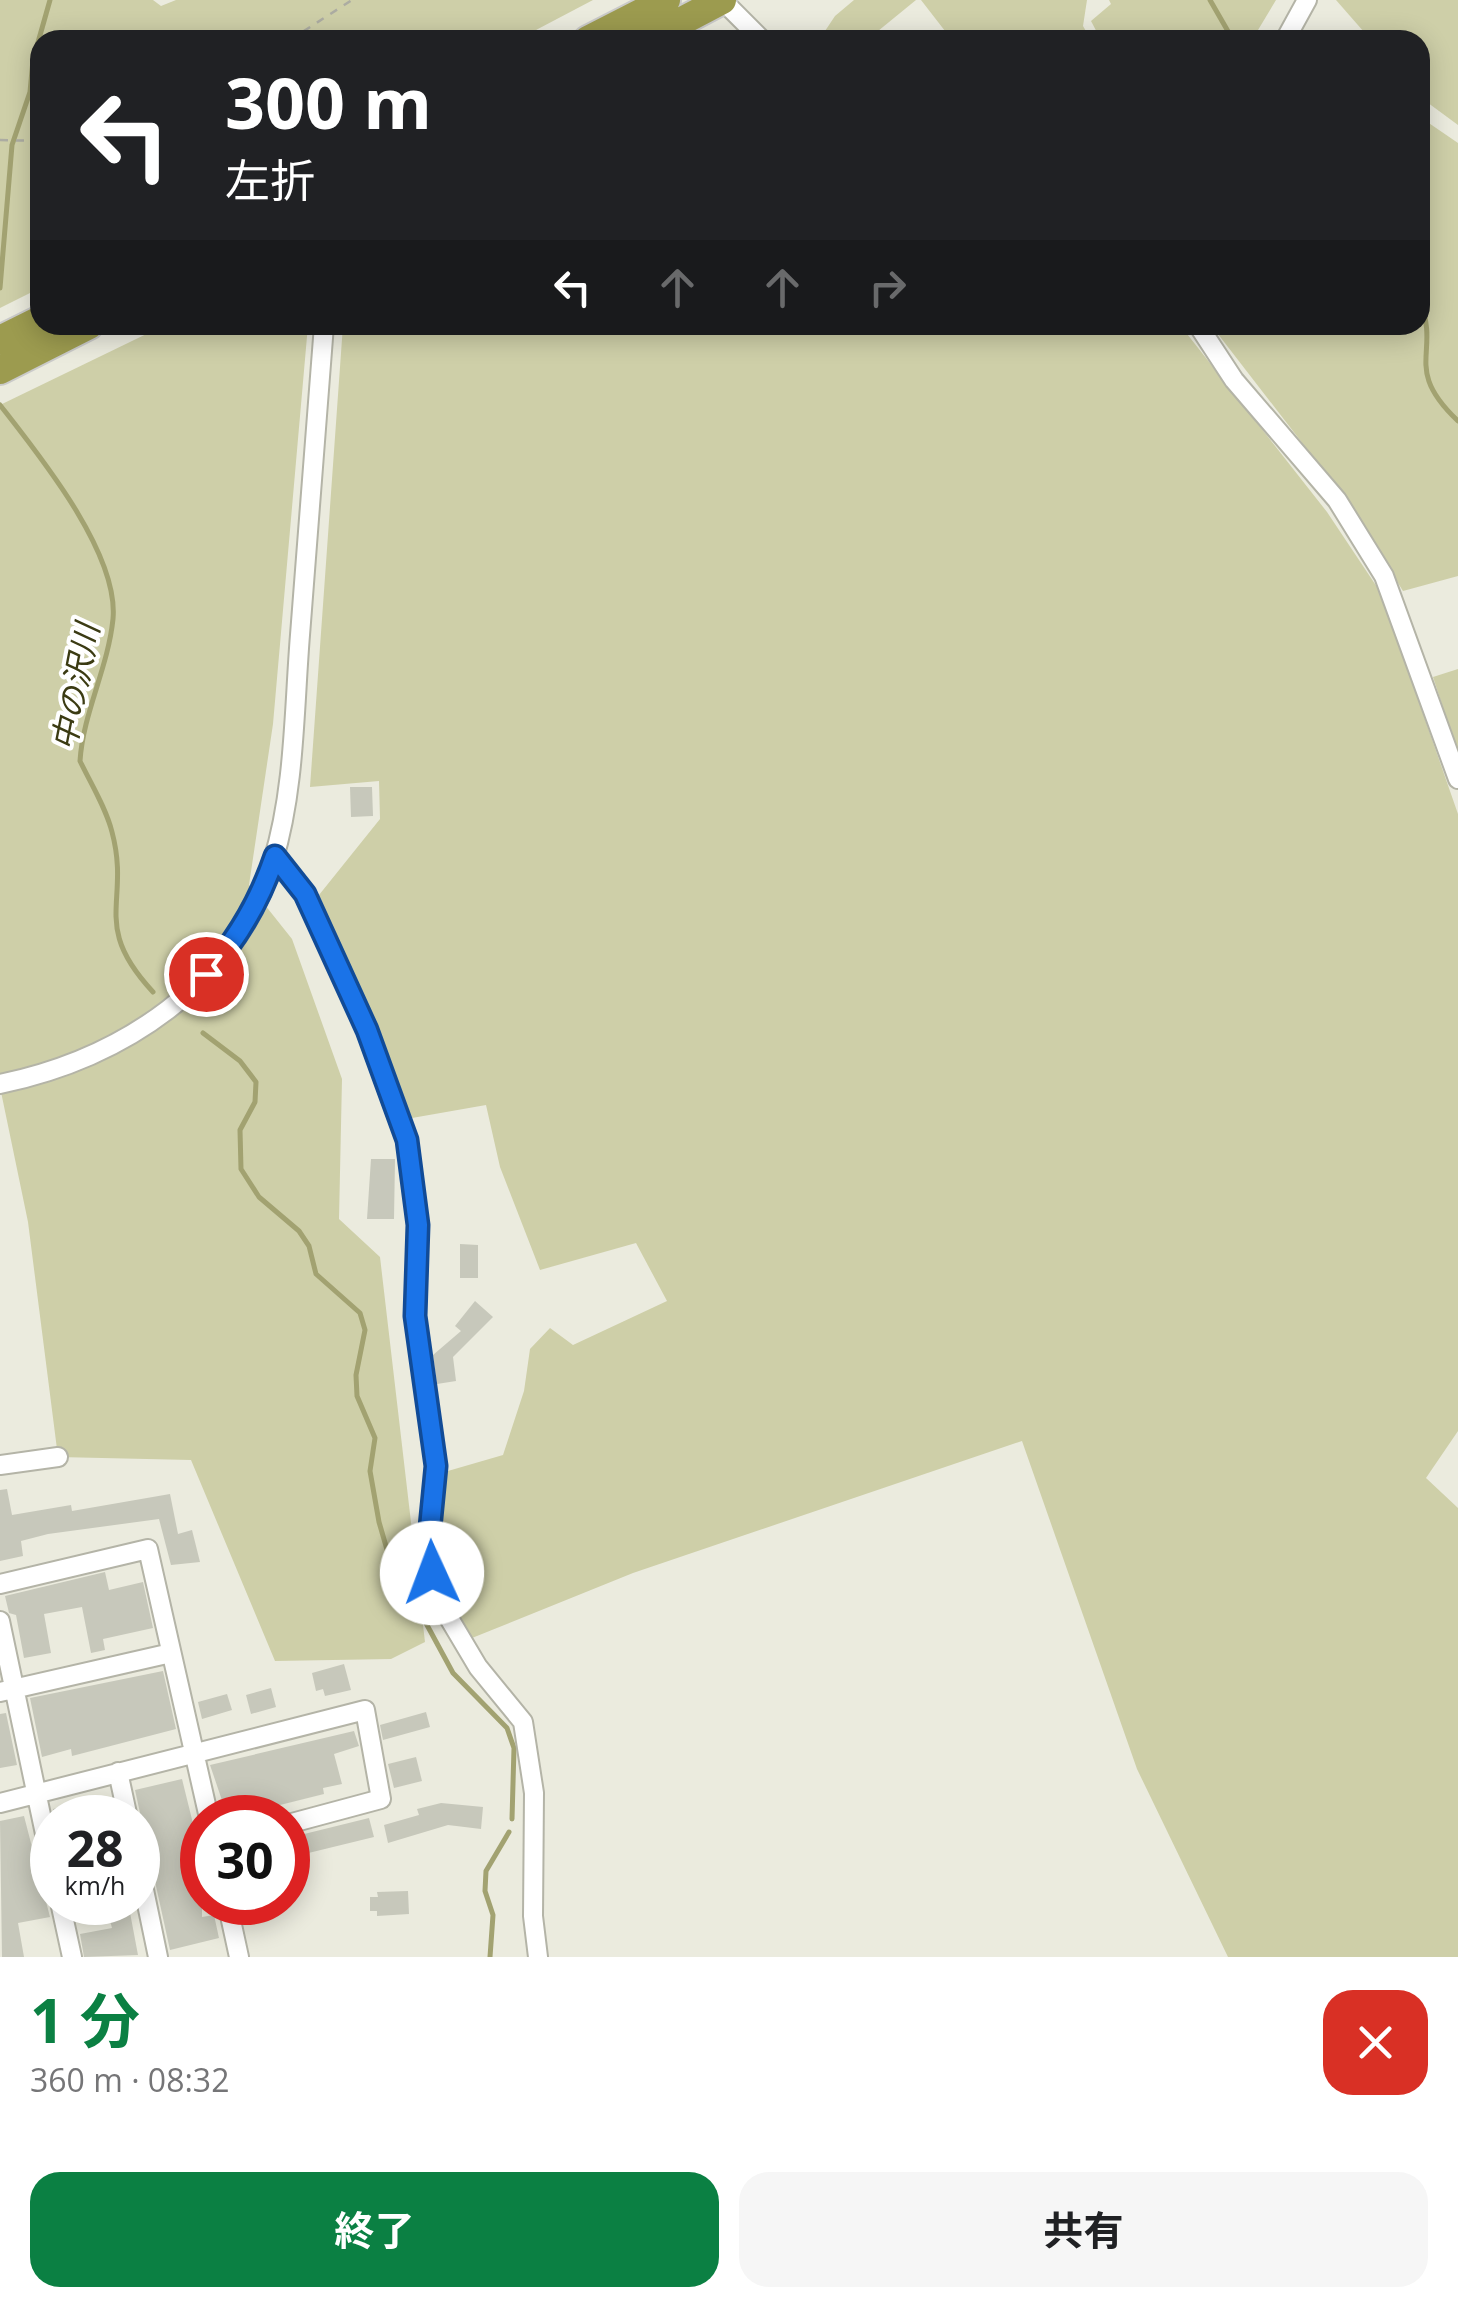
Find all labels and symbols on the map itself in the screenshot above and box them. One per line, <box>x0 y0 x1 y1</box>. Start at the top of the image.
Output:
water label: 中の沢川 <box>41 617 108 754</box>
pin <box>164 932 249 1017</box>
position arrow <box>380 1521 484 1625</box>
speed limit sign: 30 <box>180 1795 310 1925</box>

